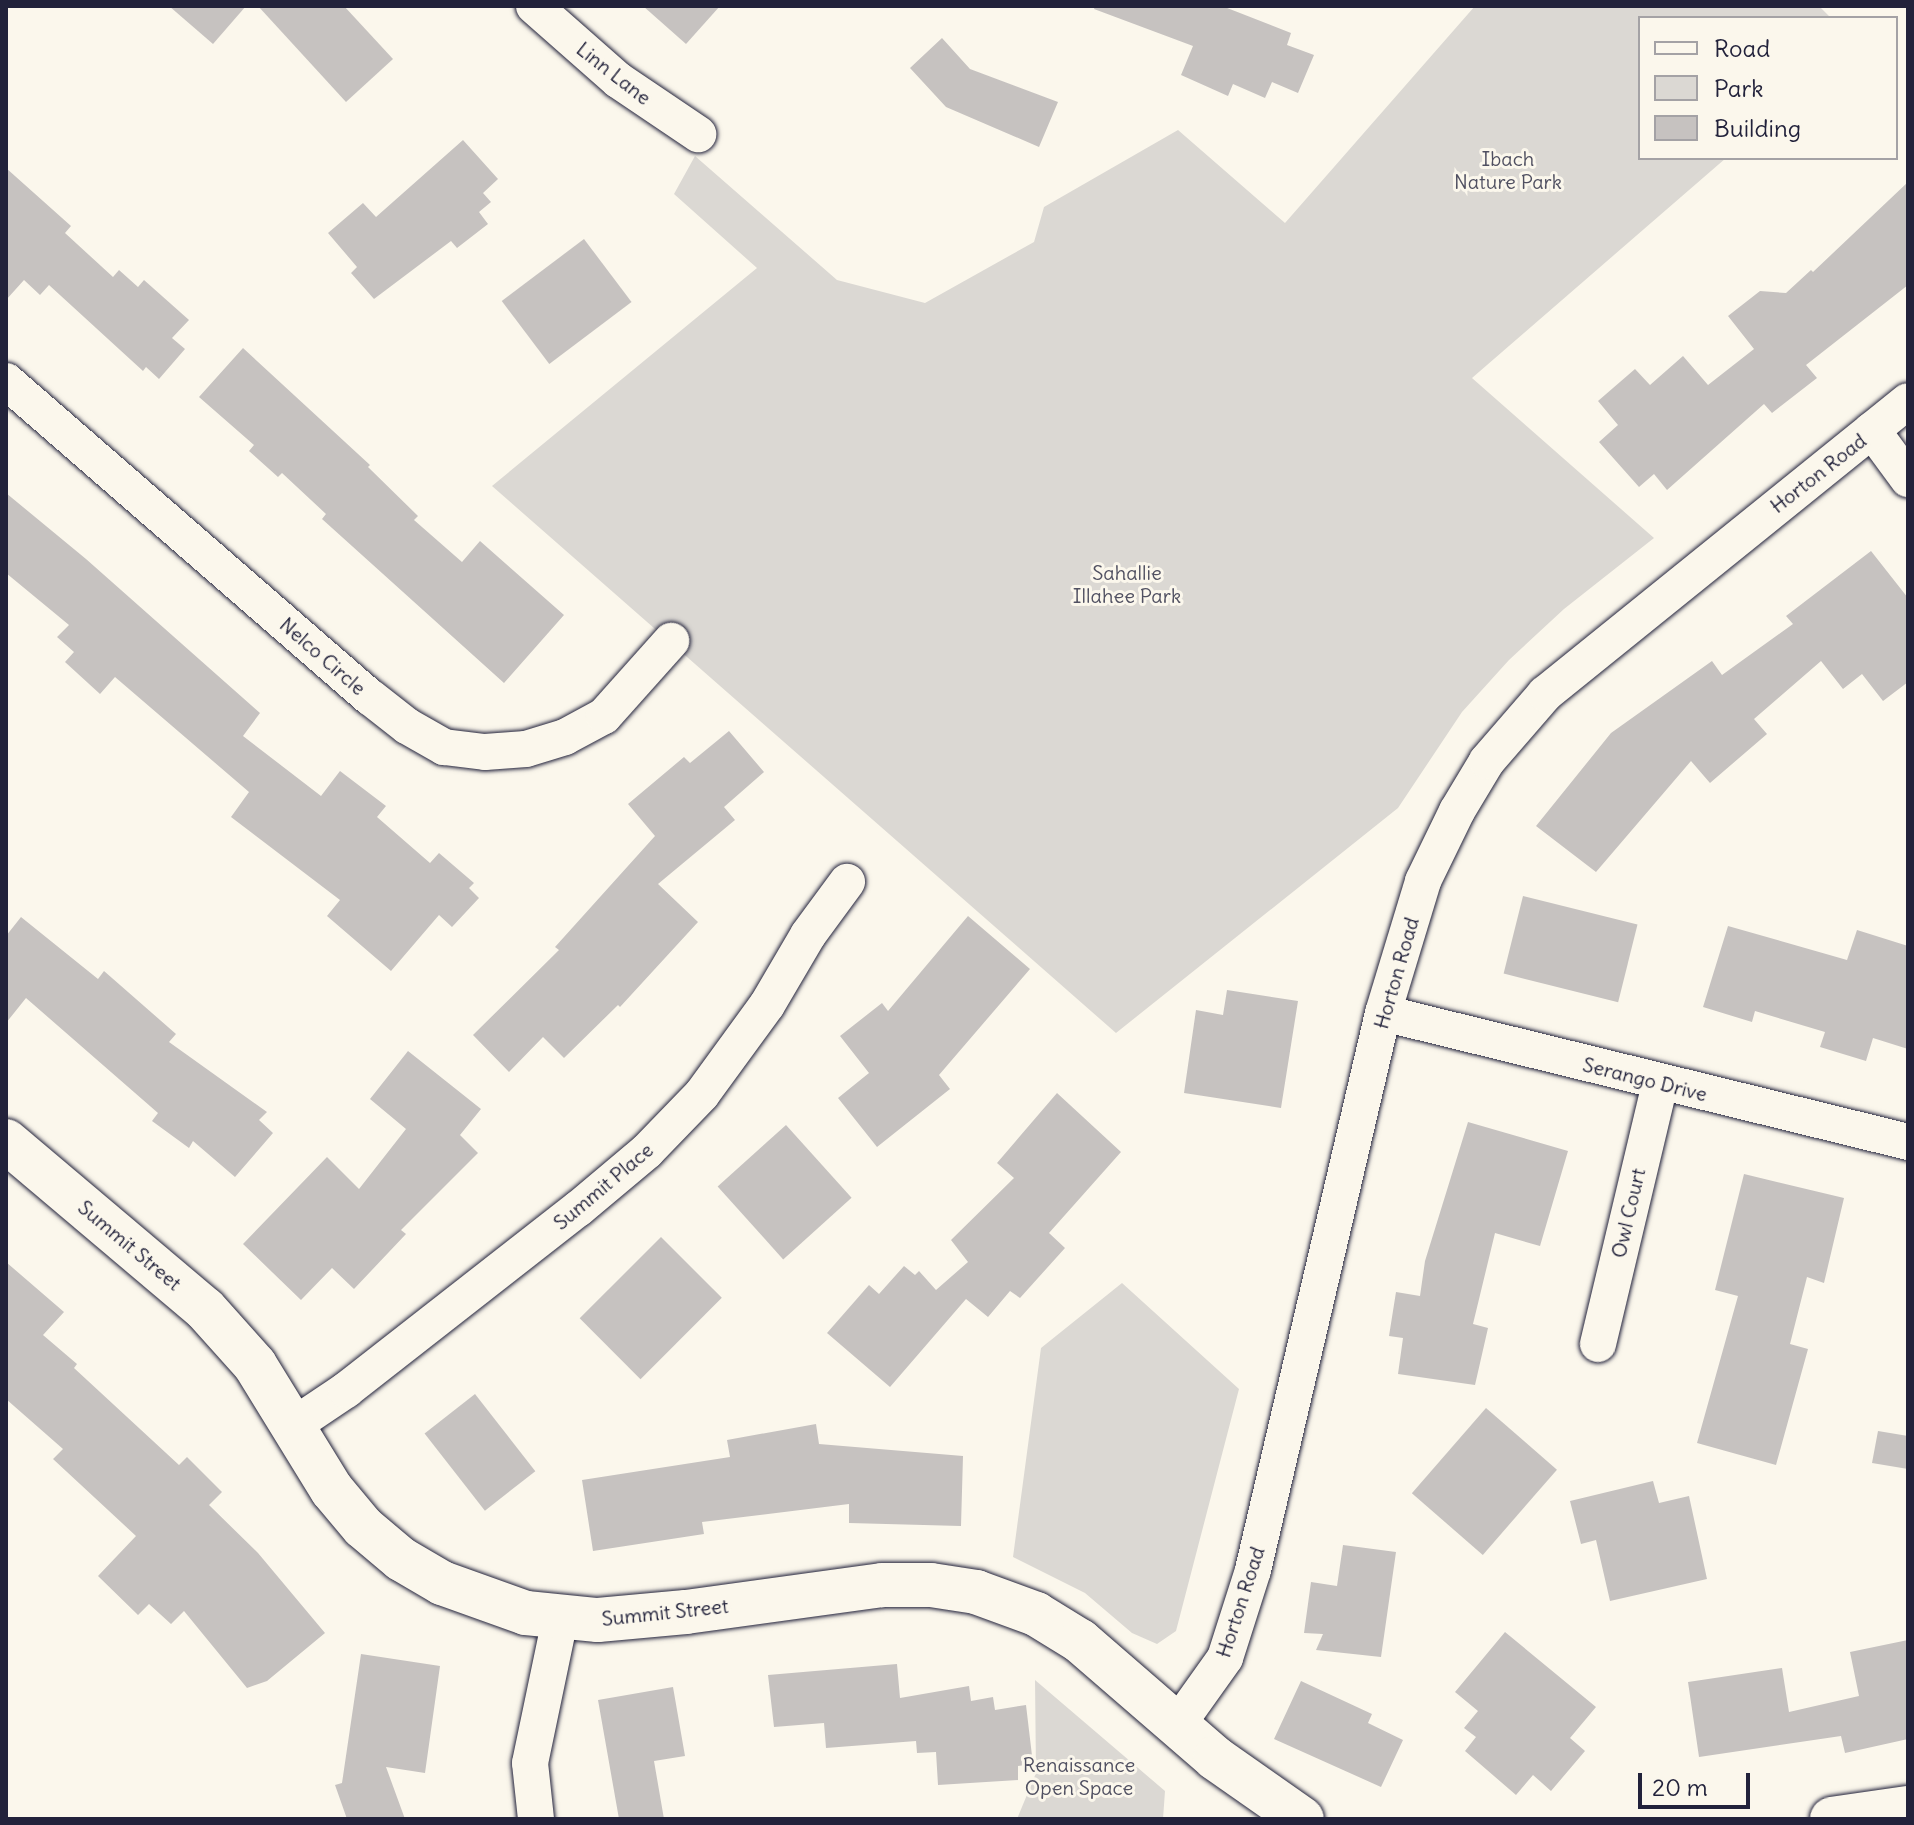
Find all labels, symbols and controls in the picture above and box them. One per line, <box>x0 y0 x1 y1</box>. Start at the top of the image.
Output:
legend <box>1638 16 1898 160</box>
text: Road <box>1714 33 1770 63</box>
street label: Linn Lane <box>572 37 656 109</box>
text: Park <box>1714 73 1764 103</box>
text: Building <box>1714 113 1801 143</box>
park label: Ibach Nature Park <box>1454 147 1562 194</box>
street label: Horton Road <box>1765 428 1871 518</box>
park label: Sahallie Illahee Park <box>1073 560 1181 607</box>
street label: Nelco Circle <box>275 612 371 700</box>
street label: Horton Road <box>1369 914 1423 1032</box>
street label: Serango Drive <box>1580 1052 1710 1106</box>
street label: Summit Place <box>548 1138 658 1234</box>
street label: Owl Court <box>1606 1166 1650 1260</box>
street label: Summit Street <box>74 1195 186 1295</box>
street label: Horton Road <box>1211 1544 1269 1660</box>
street label: Summit Street <box>600 1593 730 1631</box>
park label: Renaissance Open Space <box>1023 1752 1135 1799</box>
scale bar <box>1642 1757 1754 1807</box>
text: 20 m <box>1652 1772 1708 1802</box>

